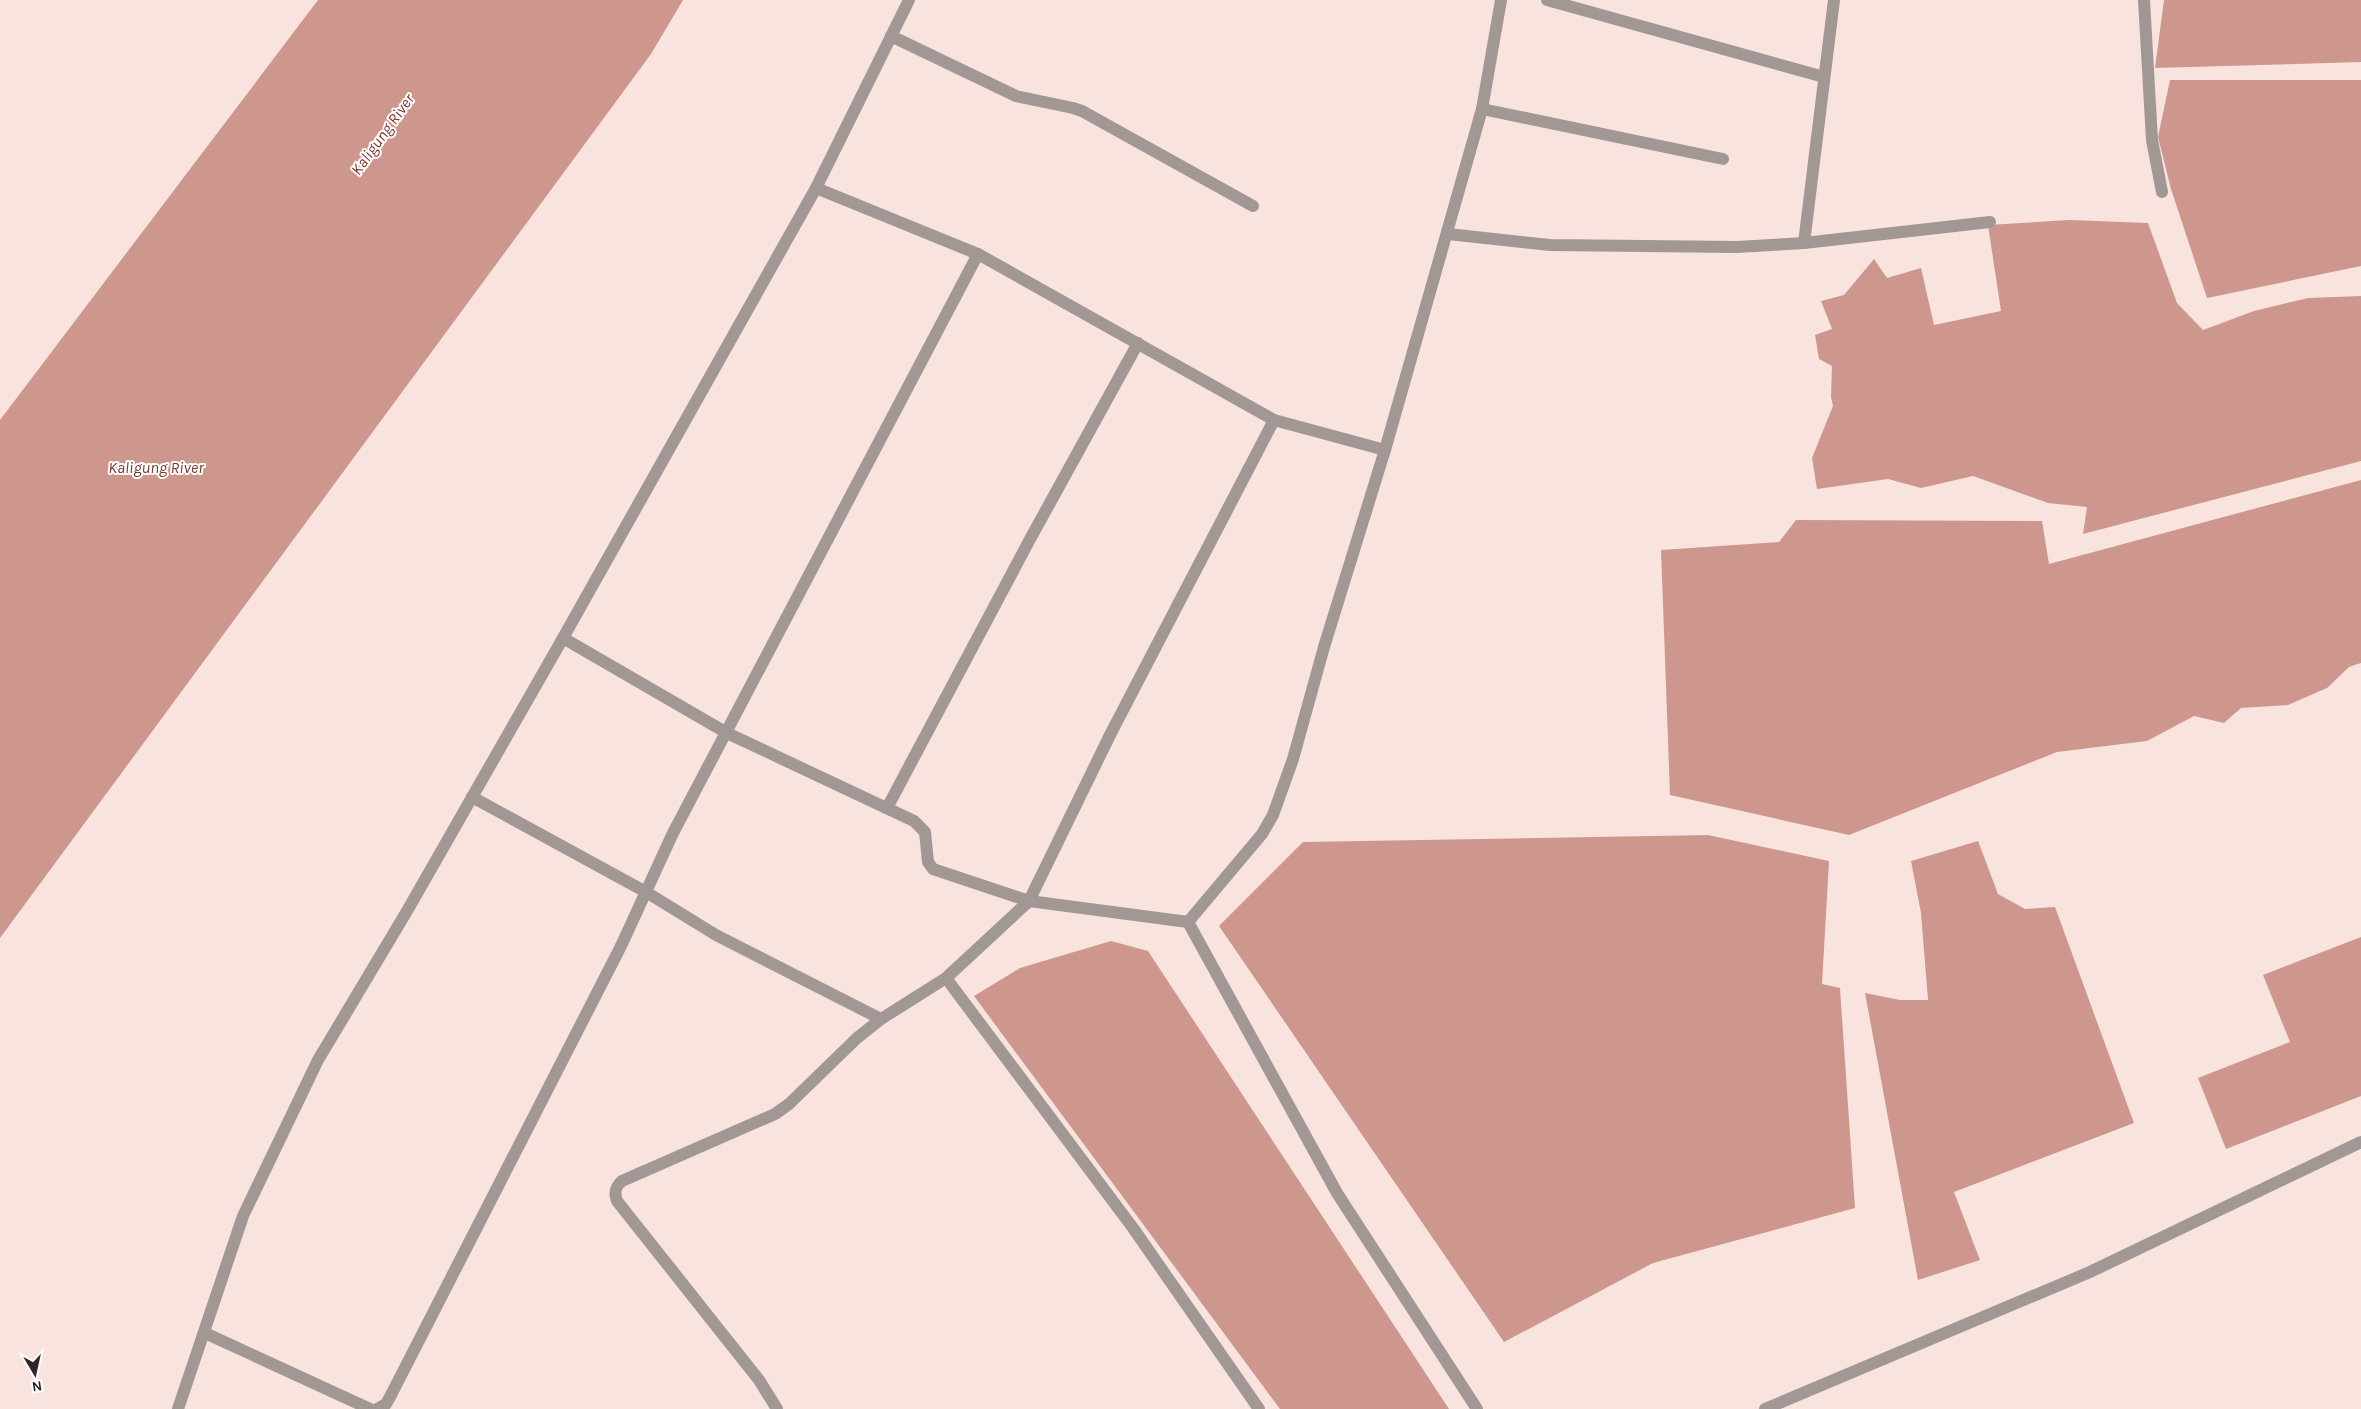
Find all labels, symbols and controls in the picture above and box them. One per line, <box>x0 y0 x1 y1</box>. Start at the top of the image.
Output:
water label: Kaligung River <box>347 90 418 179</box>
water label: Kaligung River <box>108 458 204 477</box>
north arrow <box>10 1349 60 1399</box>
text: N <box>31 1377 43 1396</box>

